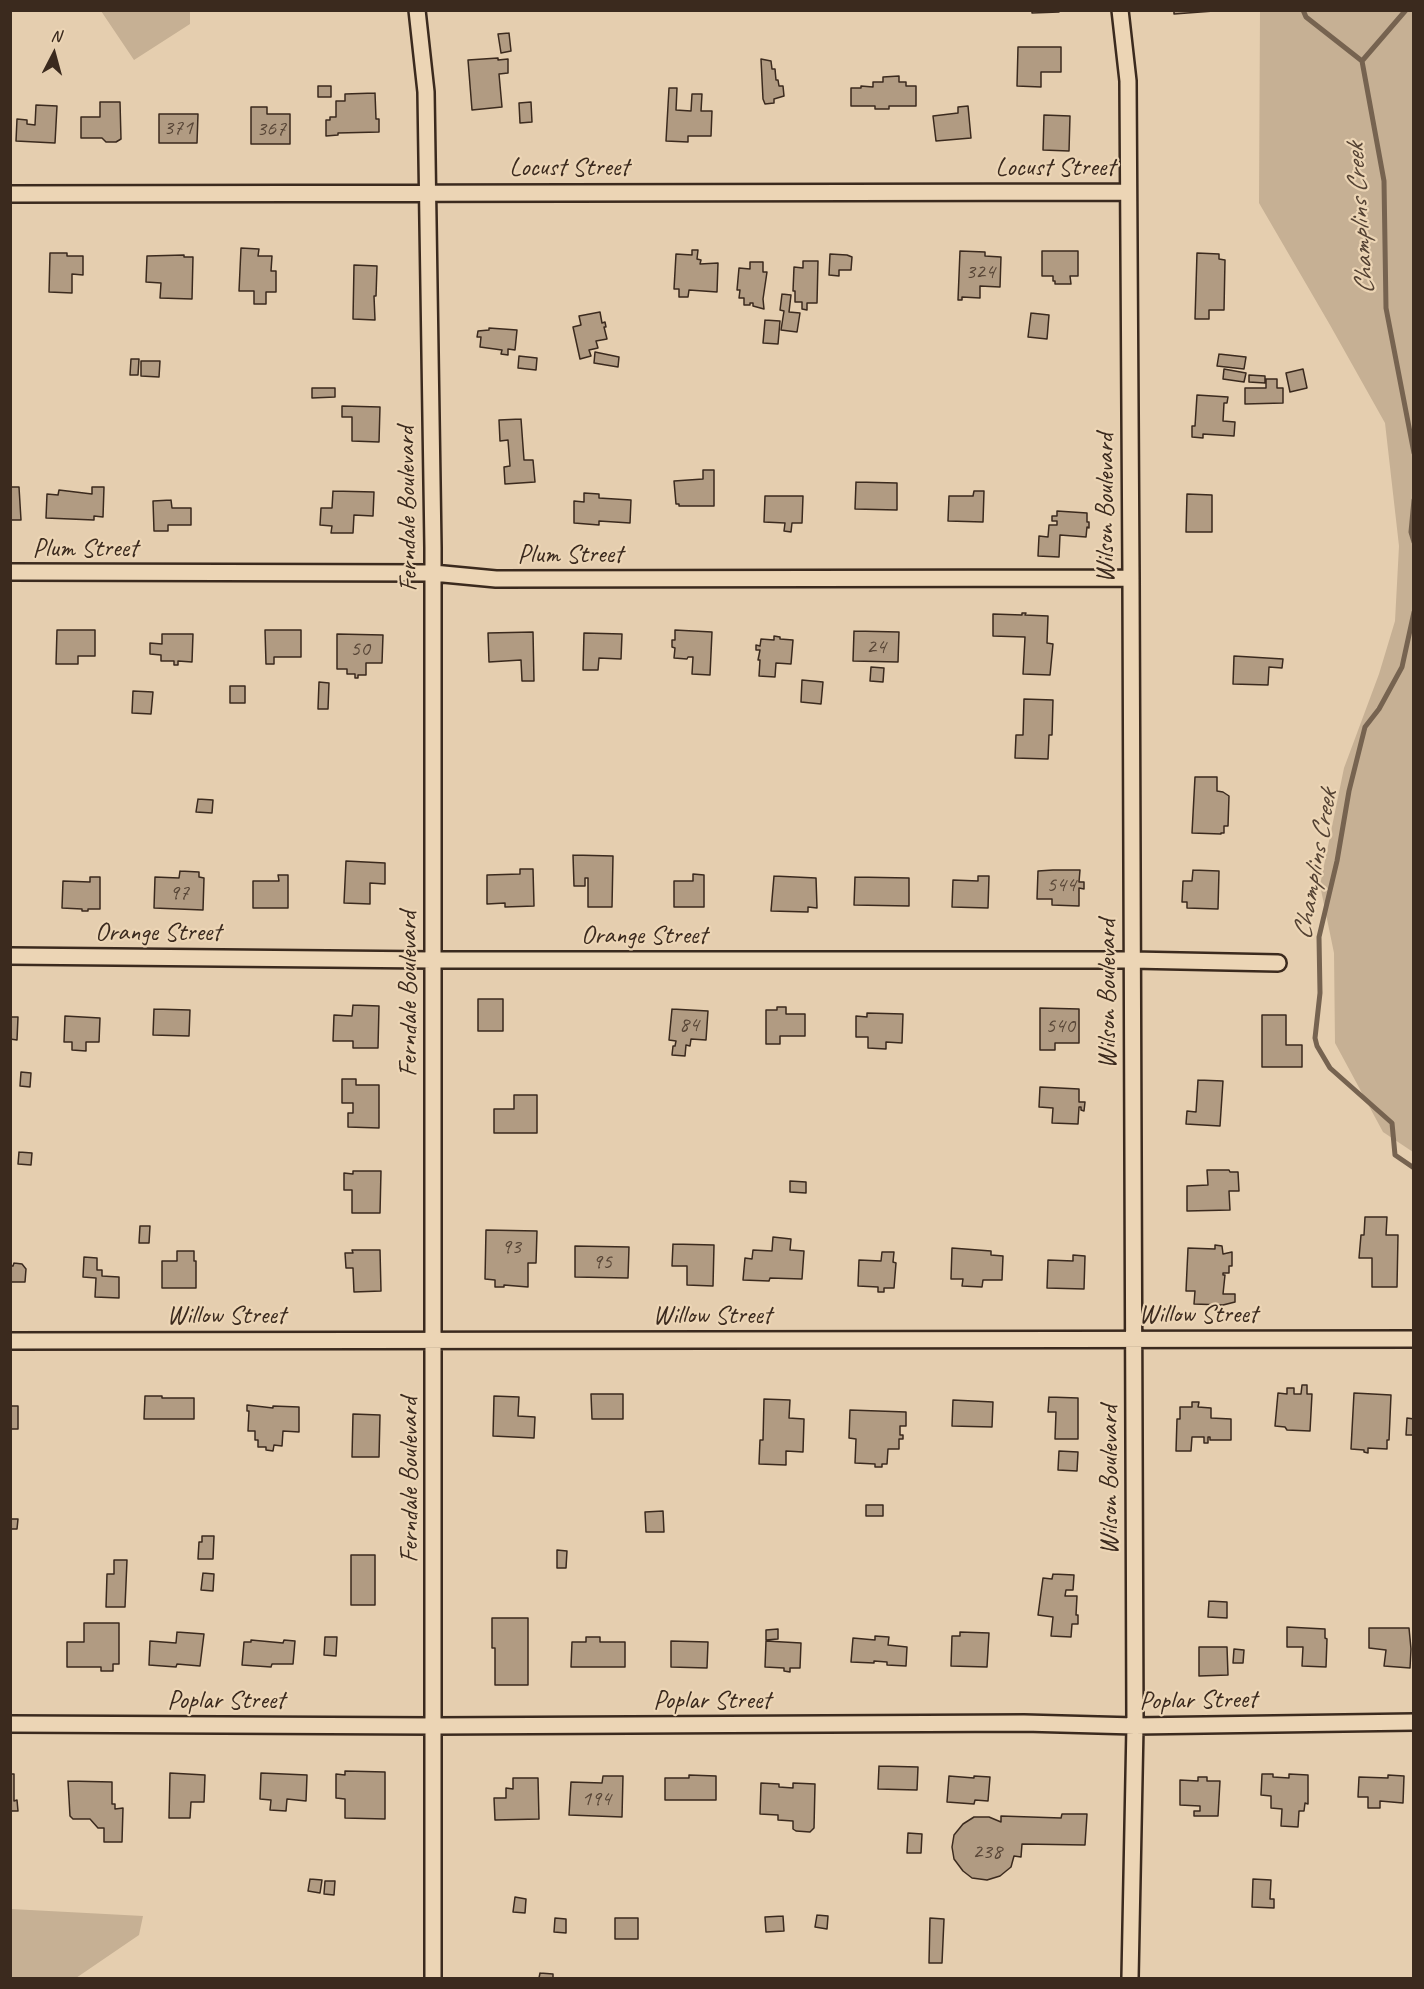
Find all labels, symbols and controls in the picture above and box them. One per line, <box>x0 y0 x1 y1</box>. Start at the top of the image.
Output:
north arrow <box>24 24 84 84</box>
text: N <box>50 26 62 47</box>
house number: 371 <box>163 115 193 141</box>
house number: 367 <box>256 116 286 142</box>
water label: Champlins Creek <box>1340 142 1382 296</box>
street label: Locust Street <box>509 152 629 184</box>
street label: Locust Street <box>995 152 1115 184</box>
house number: 324 <box>965 259 995 285</box>
street label: Ferndale Boulevard <box>391 426 425 592</box>
street label: Wilson Boulevard <box>1090 433 1122 583</box>
street label: Plum Street <box>32 533 138 565</box>
street label: Plum Street <box>517 539 623 571</box>
house number: 24 <box>866 634 886 660</box>
house number: 50 <box>350 636 370 662</box>
water label: Champlins Creek <box>1287 788 1345 942</box>
house number: 544 <box>1046 872 1076 898</box>
house number: 97 <box>169 880 189 906</box>
street label: Ferndale Boulevard <box>393 911 425 1077</box>
street label: Orange Street <box>95 917 221 949</box>
street label: Wilson Boulevard <box>1092 919 1124 1069</box>
street label: Orange Street <box>581 920 707 952</box>
house number: 84 <box>679 1012 699 1038</box>
house number: 540 <box>1045 1013 1075 1039</box>
house number: 93 <box>501 1234 521 1260</box>
house number: 95 <box>592 1249 612 1275</box>
street label: Willow Street <box>1139 1299 1257 1331</box>
street label: Willow Street <box>167 1300 285 1332</box>
street label: Willow Street <box>653 1300 771 1332</box>
street label: Ferndale Boulevard <box>394 1397 426 1563</box>
street label: Wilson Boulevard <box>1094 1405 1126 1555</box>
street label: Poplar Street <box>1139 1684 1257 1718</box>
street label: Poplar Street <box>167 1685 285 1717</box>
street label: Poplar Street <box>653 1685 771 1717</box>
house number: 194 <box>581 1786 611 1812</box>
house number: 238 <box>972 1839 1002 1865</box>

